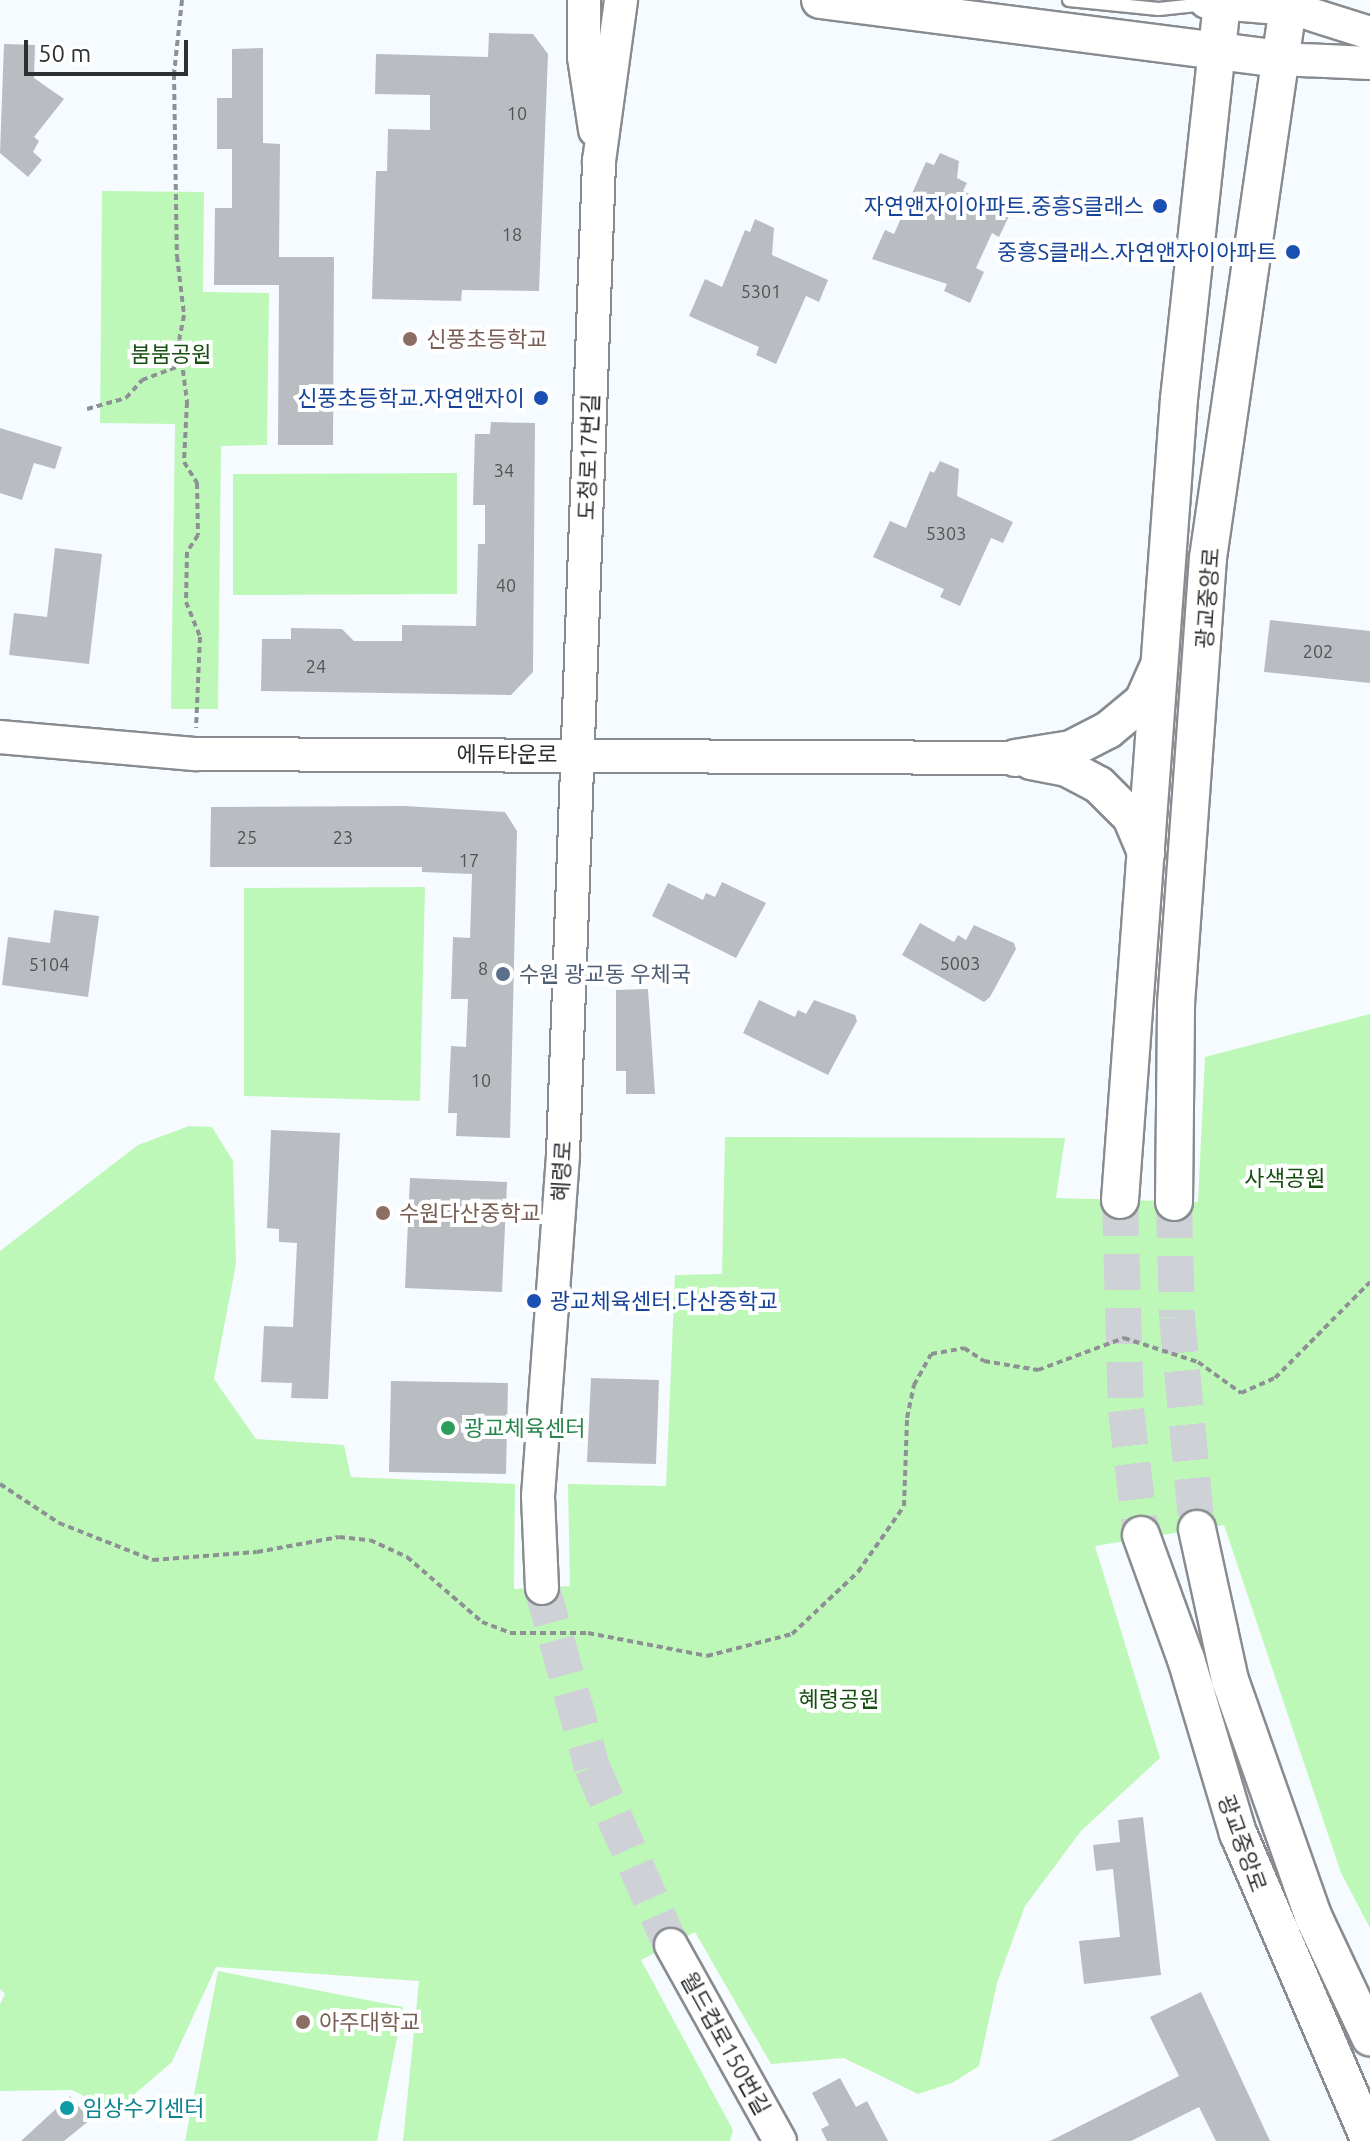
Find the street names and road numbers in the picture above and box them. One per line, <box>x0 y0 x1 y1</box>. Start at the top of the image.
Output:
street label: 도청로17번길 <box>573 394 603 520</box>
street label: 광교중앙로 <box>1190 547 1224 649</box>
street label: 에듀타운로 <box>456 741 558 767</box>
street label: 혜령로 <box>546 1140 576 1202</box>
street label: 광교중앙로 <box>1213 1791 1273 1895</box>
street label: 월드컵로150번길 <box>676 1967 776 2119</box>

